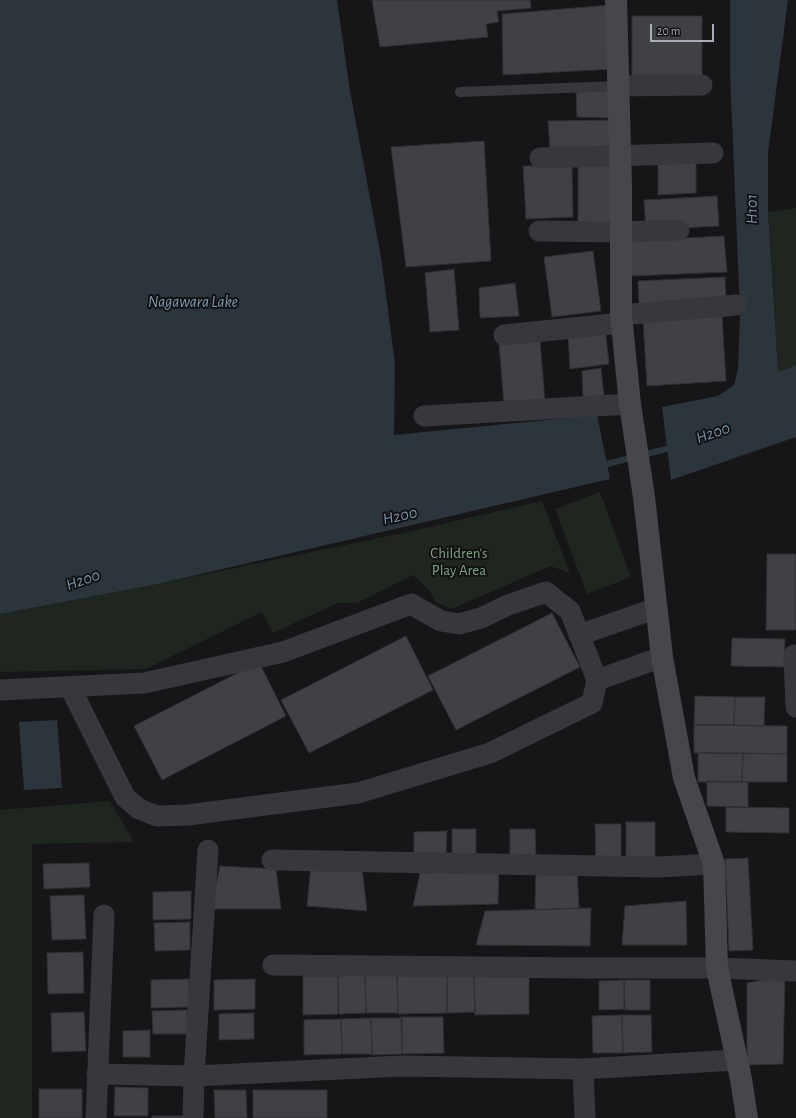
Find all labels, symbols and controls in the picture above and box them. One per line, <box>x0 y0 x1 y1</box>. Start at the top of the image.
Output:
scale bar <box>652 16 716 42</box>
text: 20 m <box>657 25 680 37</box>
water label: H101 <box>742 194 762 224</box>
water label: Nagawara Lake <box>148 292 238 312</box>
water label: H200 <box>693 418 733 448</box>
water label: H200 <box>381 503 419 529</box>
park label: Children's Play Area <box>430 544 488 579</box>
water label: H200 <box>63 565 103 595</box>

